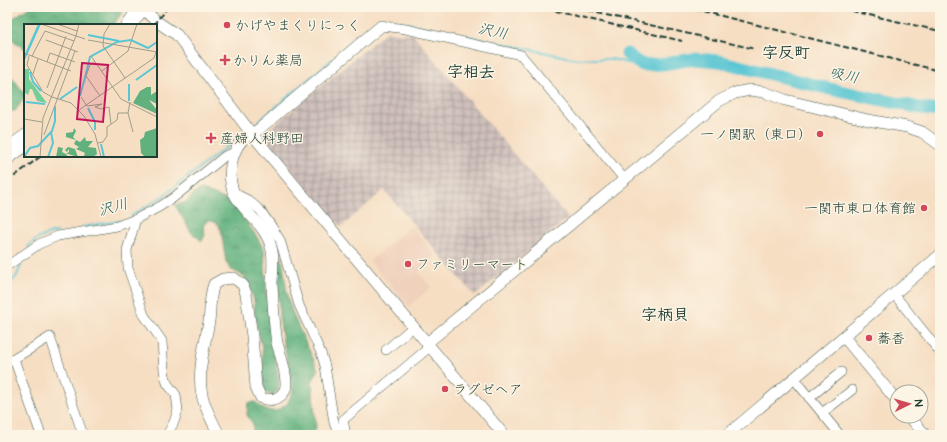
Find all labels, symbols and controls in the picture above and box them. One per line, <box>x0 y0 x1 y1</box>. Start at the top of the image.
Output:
place label: かげやまくりにっく <box>235 16 361 36</box>
water label: 沢川 <box>476 18 510 45</box>
marker: かげやまくりにっく <box>222 20 232 30</box>
inset map <box>24 24 157 157</box>
district label: 字反町 <box>762 42 810 64</box>
place label: かりん薬局 <box>233 51 303 71</box>
marker: かりん薬局 <box>220 55 230 65</box>
district label: 字相去 <box>447 61 495 83</box>
water label: 吸川 <box>827 62 861 89</box>
place label: 一ノ関駅（東口） <box>700 125 812 145</box>
place label: 産婦人科野田 <box>220 129 304 149</box>
marker: 一ノ関駅（東口） <box>815 129 825 139</box>
marker: 産婦人科野田 <box>205 132 217 144</box>
water label: 沢川 <box>96 193 130 222</box>
place label: 一関市東口体育館 <box>804 199 916 219</box>
marker: 一関市東口体育館 <box>919 203 929 213</box>
place label: ファミリーマート <box>416 255 528 275</box>
marker: ファミリーマート <box>403 259 413 269</box>
district label: 字柄貝 <box>641 304 689 326</box>
place label: 蕎香 <box>877 329 905 349</box>
marker: 蕎香 <box>864 333 874 343</box>
place label: ラグゼヘア <box>453 380 522 400</box>
marker: ラグゼヘア <box>440 384 450 394</box>
north arrow <box>889 384 929 424</box>
text: N <box>911 399 926 407</box>

